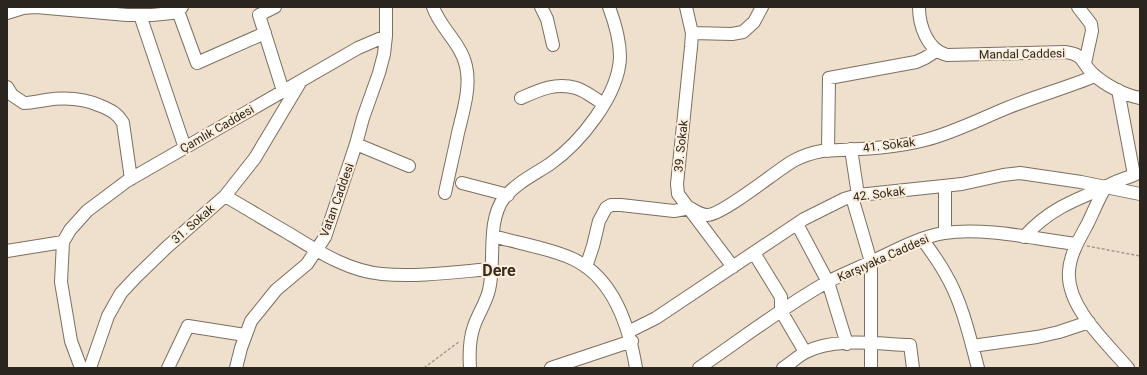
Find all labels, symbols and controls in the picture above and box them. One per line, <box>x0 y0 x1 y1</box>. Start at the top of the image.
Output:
street label: Mandal Caddesi <box>979 46 1065 62</box>
street label: Çamlık Caddesi <box>177 102 257 156</box>
street label: 39. Sokak <box>671 118 691 173</box>
street label: 41. Sokak <box>862 135 917 155</box>
street label: Vatan Caddesi <box>317 161 357 239</box>
street label: 42. Sokak <box>852 184 907 204</box>
street label: 31. Sokak <box>169 201 218 246</box>
street label: Karşıyaka Caddesi <box>835 232 931 284</box>
district label: Dere <box>482 261 516 280</box>

